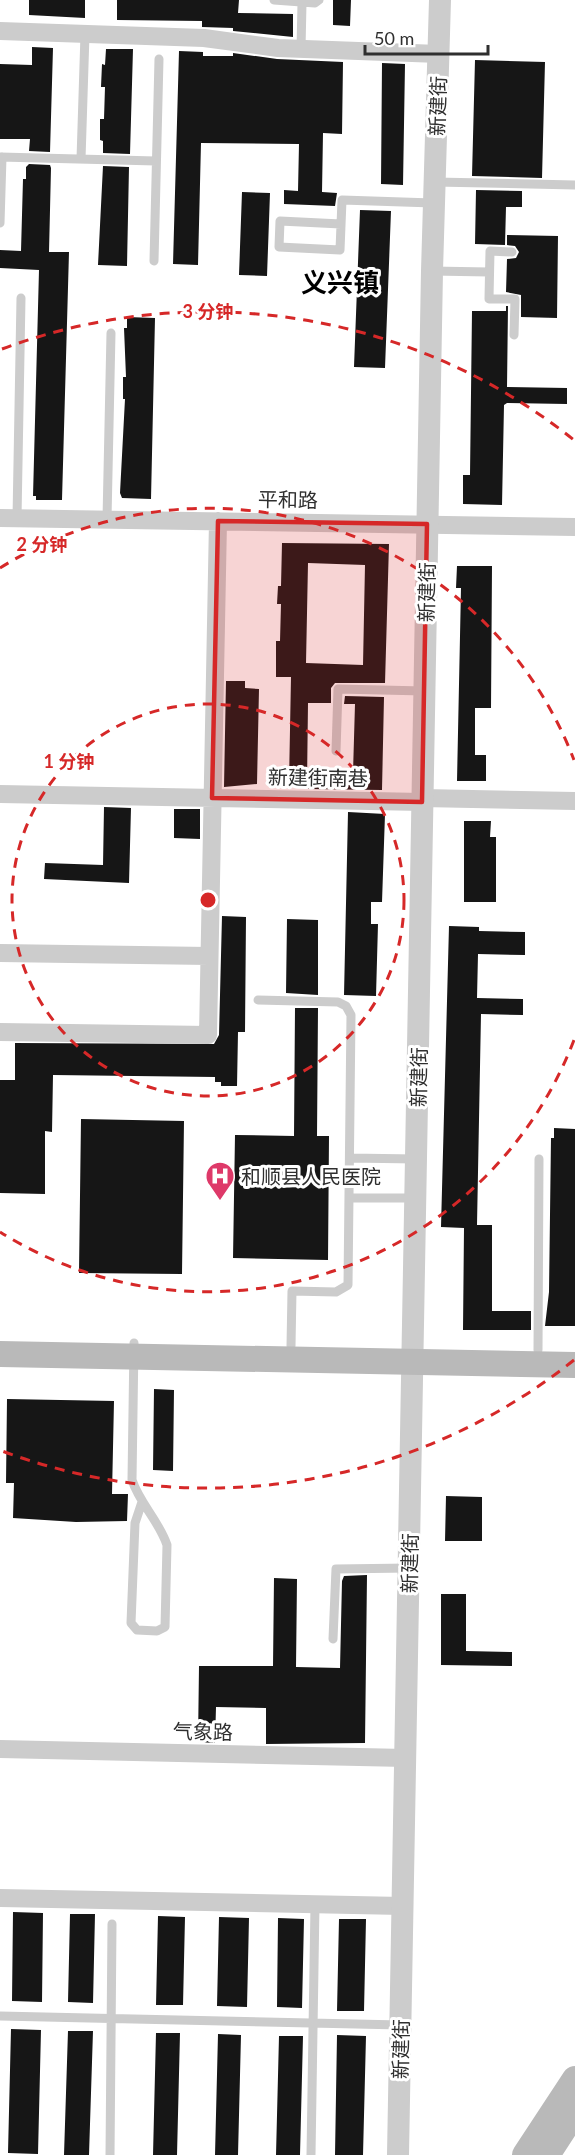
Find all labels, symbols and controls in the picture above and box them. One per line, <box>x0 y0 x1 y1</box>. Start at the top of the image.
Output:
scale bar <box>365 18 488 56</box>
text: 50 m <box>374 27 414 49</box>
street label: 新建街 <box>424 76 450 136</box>
district label: 义兴镇 <box>301 266 379 298</box>
text: 3 分钟 <box>183 300 233 322</box>
street label: 平和路 <box>258 486 318 512</box>
text: 2 分钟 <box>17 533 67 555</box>
street label: 新建街 <box>413 562 439 622</box>
text: 1 分钟 <box>44 750 94 772</box>
street label: 新建街南巷 <box>268 764 368 790</box>
centre of rings <box>198 890 218 910</box>
street label: 新建街 <box>405 1047 431 1107</box>
hospital icon: 和顺县人民医院 <box>204 1160 236 1202</box>
place label: 和顺县人民医院 <box>241 1164 381 1188</box>
street label: 新建街 <box>396 1533 422 1593</box>
street label: 气象路 <box>173 1718 233 1744</box>
street label: 新建街 <box>387 2019 413 2079</box>

